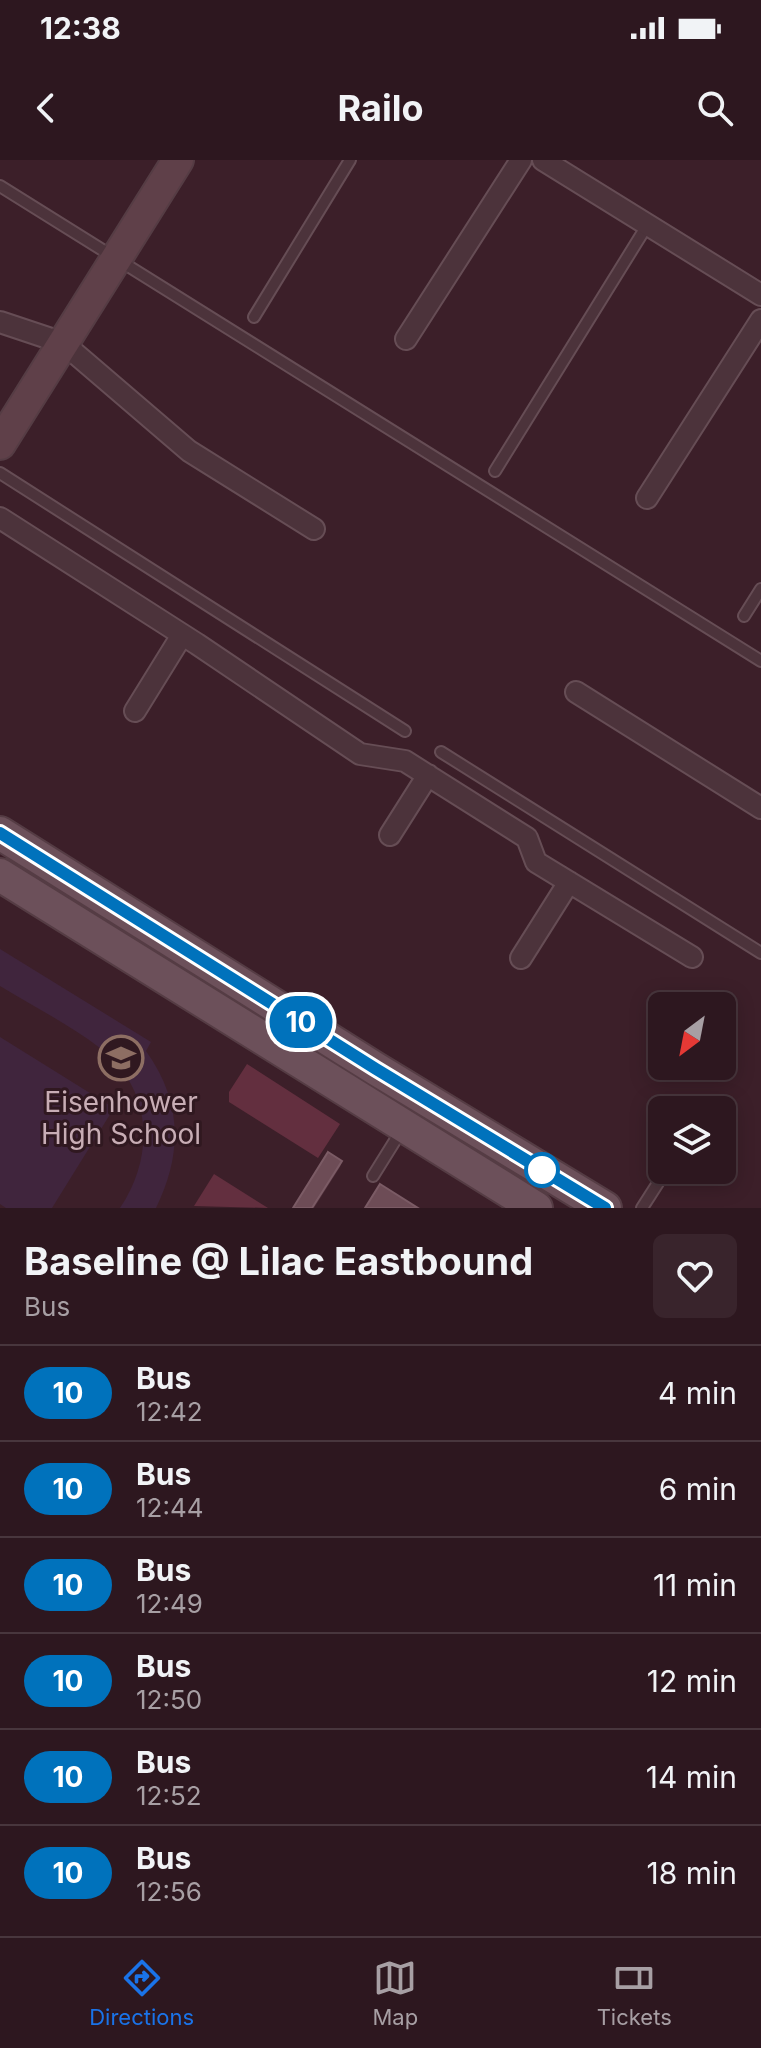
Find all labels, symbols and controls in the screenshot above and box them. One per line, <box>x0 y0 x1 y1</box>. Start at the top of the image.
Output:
text: 12:38 <box>40 10 121 46</box>
icon: back <box>24 86 68 130</box>
text: Railo <box>338 86 423 130</box>
icon: search <box>693 86 737 130</box>
north arrow <box>648 992 736 1080</box>
map controls <box>648 992 736 1184</box>
line badge: 10 <box>265 996 337 1048</box>
text: 10 <box>286 1005 316 1039</box>
school or university icon: Eisenhower High School <box>97 1034 145 1082</box>
place label: Eisenhower High School <box>41 1085 201 1151</box>
button: layers <box>648 1096 736 1184</box>
unlabelled marker <box>525 1153 559 1187</box>
button: heart <box>653 1234 737 1318</box>
text: Baseline @ Lilac Eastbound <box>24 1238 533 1284</box>
text: Bus <box>24 1291 70 1322</box>
text: Bus <box>136 1360 191 1396</box>
text: 4 min <box>658 1375 737 1411</box>
text: 10 <box>53 1376 83 1410</box>
text: 12:42 <box>136 1396 203 1427</box>
text: Bus <box>136 1456 191 1492</box>
text: 6 min <box>659 1471 737 1507</box>
text: 10 <box>53 1472 83 1506</box>
text: 12:44 <box>136 1492 204 1523</box>
text: Bus <box>136 1552 191 1588</box>
text: 11 min <box>653 1567 737 1603</box>
text: 10 <box>53 1568 83 1602</box>
text: 12:49 <box>136 1588 203 1619</box>
text: Bus <box>136 1648 191 1684</box>
text: 12 min <box>647 1663 737 1699</box>
text: 10 <box>53 1664 83 1698</box>
text: 12:50 <box>136 1684 202 1715</box>
text: Bus <box>136 1744 191 1780</box>
text: 14 min <box>646 1759 737 1795</box>
text: 10 <box>53 1760 83 1794</box>
text: 12:52 <box>136 1780 202 1811</box>
text: Bus <box>136 1840 191 1876</box>
text: 18 min <box>647 1855 737 1891</box>
text: 10 <box>53 1856 83 1890</box>
text: 12:56 <box>136 1876 202 1907</box>
tab: Directions <box>89 1956 194 2030</box>
tab: Map <box>373 1956 418 2030</box>
tab: Tickets <box>597 1956 672 2030</box>

